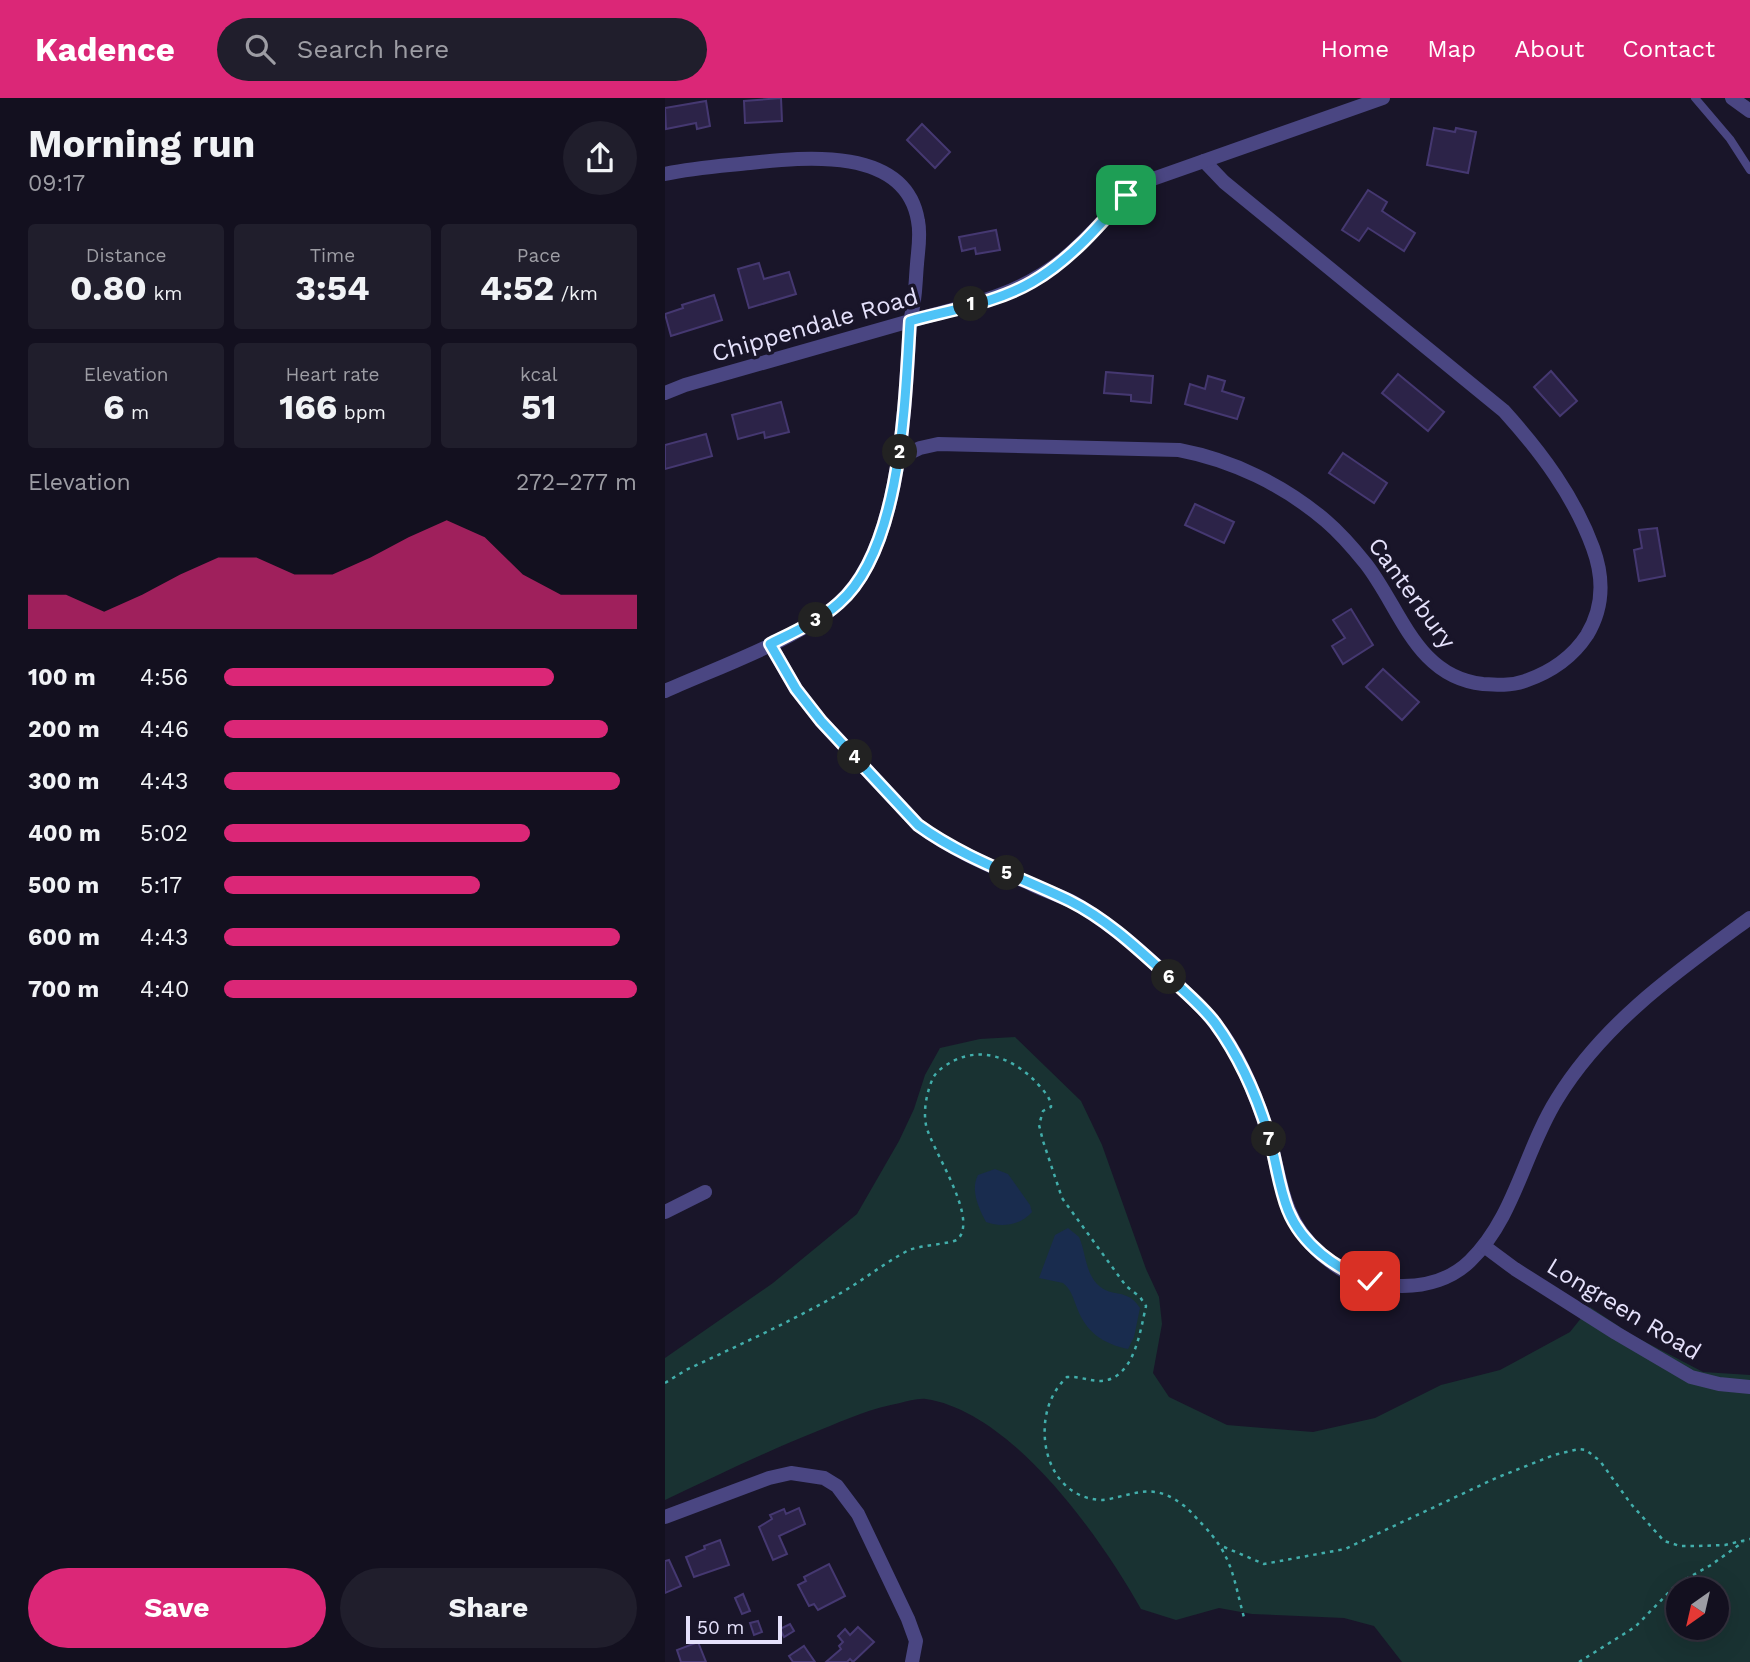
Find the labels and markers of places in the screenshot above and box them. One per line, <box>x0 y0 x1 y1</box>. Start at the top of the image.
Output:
pin <box>1096 165 1156 225</box>
pin: 1 <box>953 286 989 322</box>
pin: 2 <box>883 434 917 470</box>
pin: 3 <box>799 602 833 638</box>
pin: 4 <box>837 740 873 774</box>
pin: 5 <box>989 856 1025 890</box>
pin: 6 <box>1151 960 1187 994</box>
pin: 7 <box>1251 1122 1287 1156</box>
pin <box>1340 1251 1400 1311</box>

